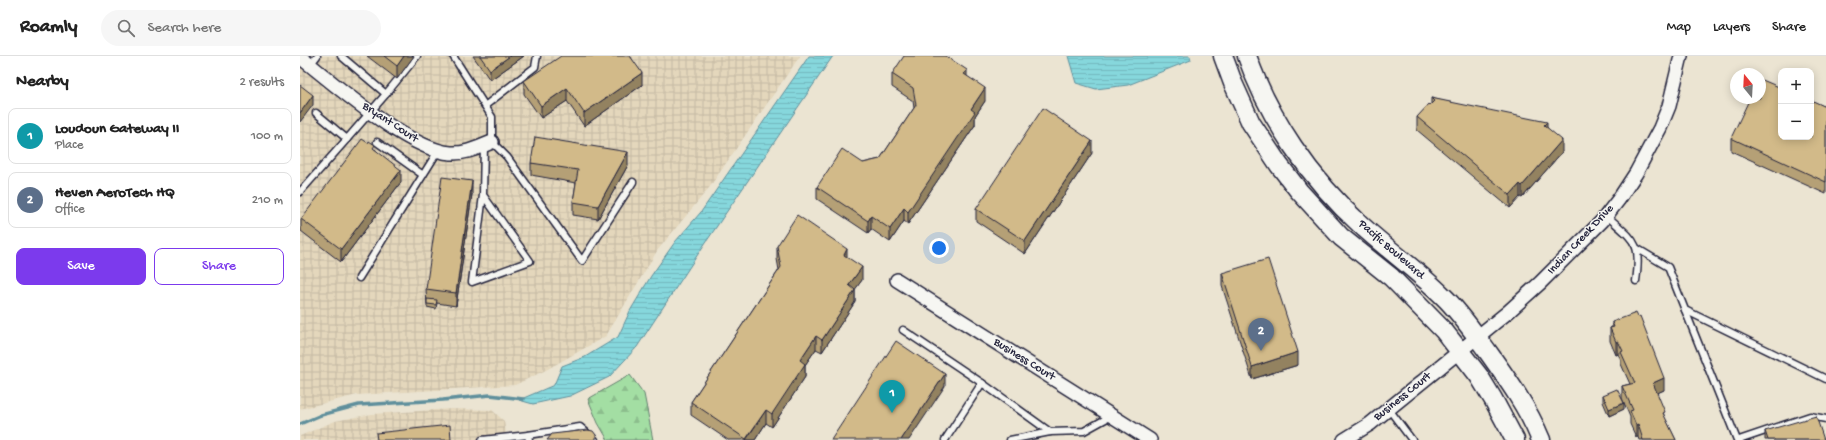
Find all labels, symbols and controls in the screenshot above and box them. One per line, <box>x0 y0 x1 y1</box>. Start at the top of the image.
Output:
search box <box>101 10 381 46</box>
text: Roamly <box>20 16 77 39</box>
icon: search <box>115 17 137 39</box>
text: Search here <box>147 19 221 37</box>
text: Map <box>1667 19 1691 36</box>
text: Layers <box>1713 19 1750 36</box>
text: Share <box>1772 19 1806 36</box>
north arrow <box>1730 68 1766 104</box>
map controls <box>1778 68 1814 140</box>
button: + <box>1778 68 1814 104</box>
text: Nearby <box>16 72 69 92</box>
text: 2 results <box>239 75 284 90</box>
street label: Bryant Court <box>359 99 422 147</box>
button: − <box>1778 104 1814 140</box>
text: Loudoun Gateway II <box>55 120 179 138</box>
text: 1 <box>27 129 33 144</box>
text: 100 m <box>251 129 283 144</box>
text: Place <box>55 138 83 153</box>
text: Heven AeroTech HQ <box>55 184 175 202</box>
text: 2 <box>27 193 33 208</box>
text: 210 m <box>252 193 283 208</box>
street label: Indian Creek Drive <box>1545 201 1618 278</box>
text: Office <box>55 202 85 217</box>
street label: Pacific Boulevard <box>1354 217 1428 283</box>
your location <box>929 238 949 258</box>
button: Save <box>16 248 146 285</box>
button: Share <box>154 248 284 285</box>
pin: 2 <box>1248 318 1274 351</box>
street label: Business Court <box>990 335 1058 385</box>
street label: Business Court <box>1371 369 1435 425</box>
pin: 1 <box>879 380 905 413</box>

